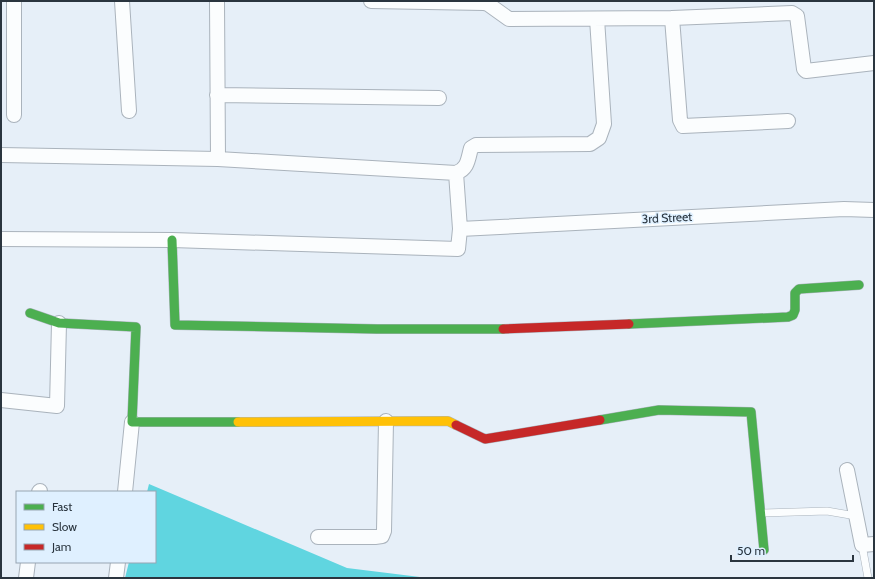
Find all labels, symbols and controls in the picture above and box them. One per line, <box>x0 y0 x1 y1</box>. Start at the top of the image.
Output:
street label: 3rd Street <box>641 209 693 226</box>
legend <box>16 491 156 563</box>
text: Fast <box>52 499 72 514</box>
text: Slow <box>52 519 77 534</box>
scale bar <box>731 537 853 563</box>
text: Jam <box>51 539 71 554</box>
text: 50 m <box>737 543 765 558</box>

